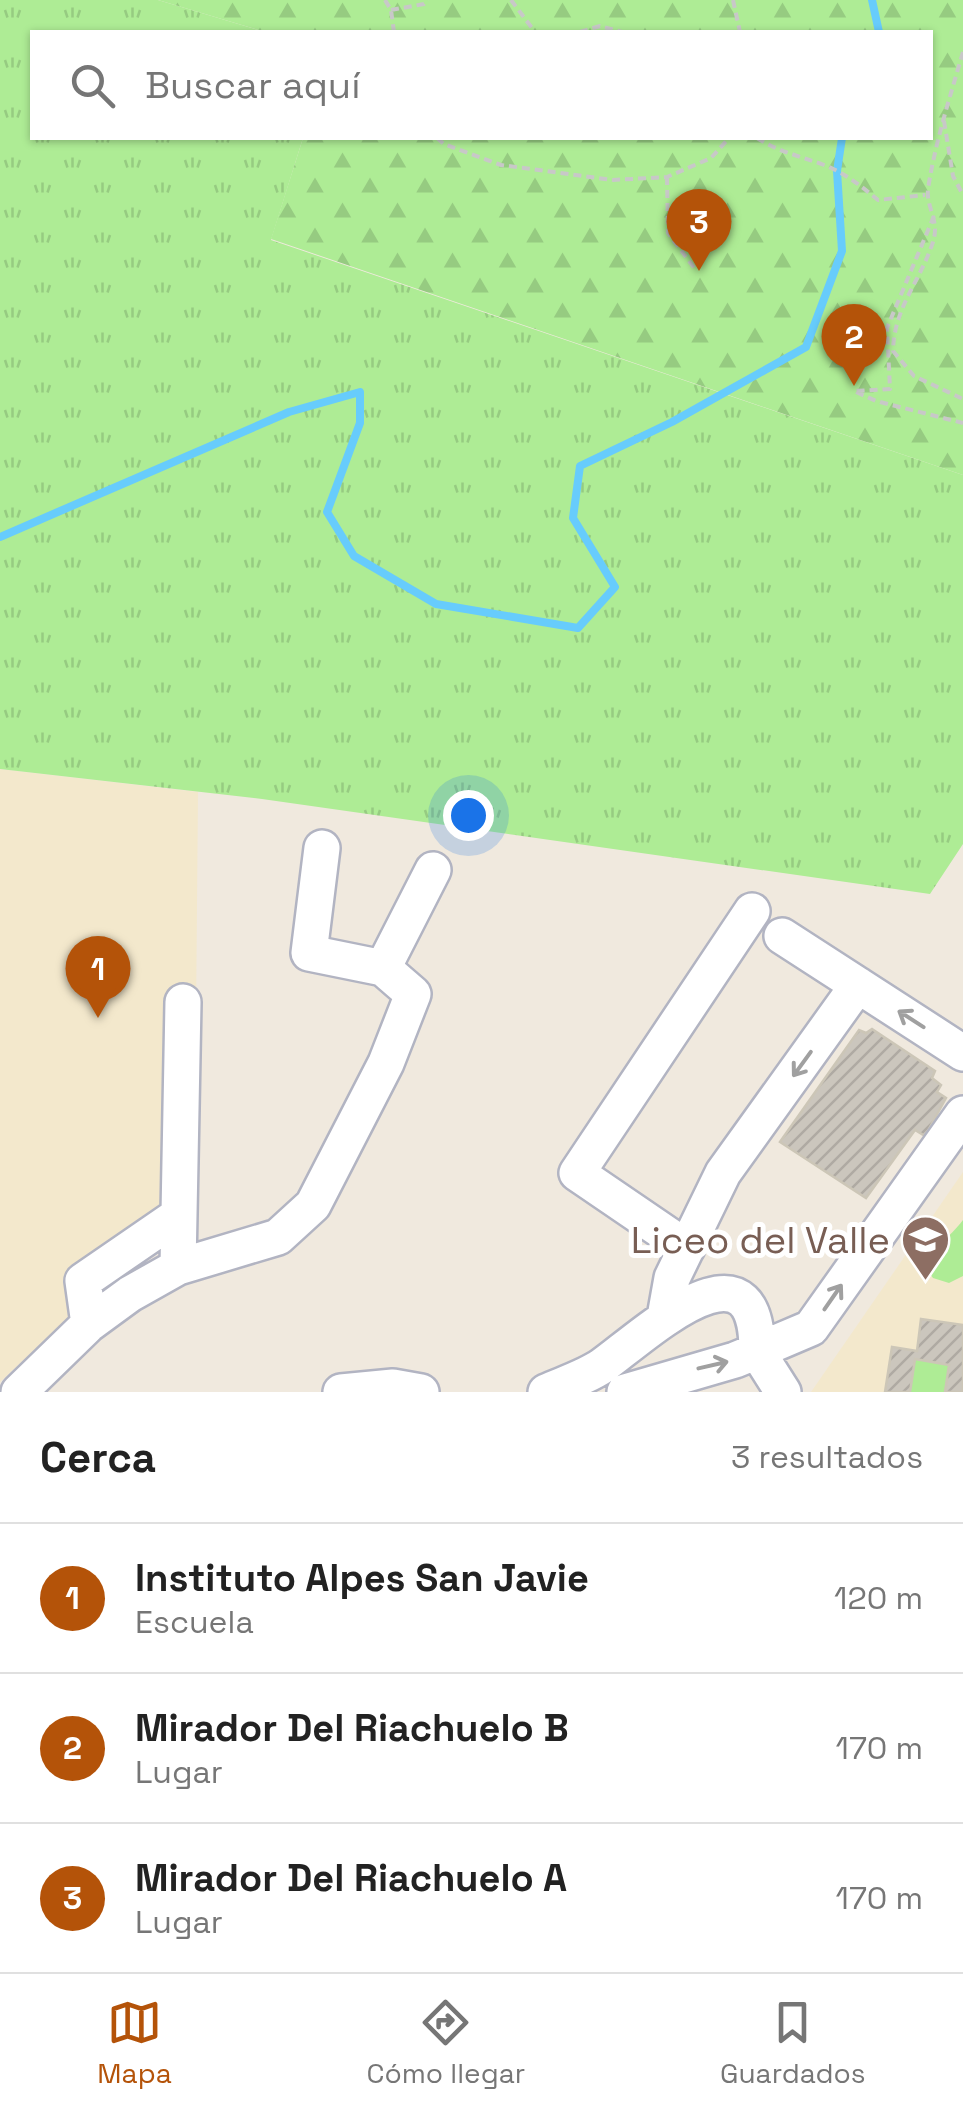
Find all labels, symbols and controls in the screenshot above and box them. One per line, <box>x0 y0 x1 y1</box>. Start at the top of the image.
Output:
search box <box>30 30 933 140</box>
icon: search <box>65 58 120 113</box>
text: Buscar aquí <box>145 61 360 109</box>
pin: 3 <box>666 188 732 271</box>
pin: 2 <box>822 304 886 386</box>
your location <box>443 790 494 841</box>
pin: 1 <box>66 936 130 1018</box>
one-way arrow <box>897 1009 925 1030</box>
one-way arrow <box>791 1050 812 1078</box>
school or university icon: Liceo del Valle <box>899 1214 951 1282</box>
place label: Liceo del Valle <box>631 1216 890 1264</box>
one-way arrow <box>823 1283 844 1311</box>
one-way arrow <box>696 1355 728 1373</box>
text: Cerca <box>40 1431 156 1484</box>
text: 3 resultados <box>731 1437 923 1477</box>
text: Instituto Alpes San Javie <box>135 1554 589 1602</box>
text: 1 <box>65 1578 80 1618</box>
text: 120 m <box>834 1578 923 1618</box>
text: Escuela <box>135 1602 254 1642</box>
text: Mirador Del Riachuelo B <box>135 1704 569 1752</box>
text: 2 <box>63 1728 82 1768</box>
text: 170 m <box>836 1728 923 1768</box>
text: Lugar <box>135 1752 223 1792</box>
text: Mirador Del Riachuelo A <box>135 1854 567 1902</box>
text: 3 <box>63 1878 82 1918</box>
text: 170 m <box>836 1878 923 1918</box>
text: Lugar <box>135 1902 223 1942</box>
tab: Mapa <box>97 1995 172 2091</box>
tab: Cómo llegar <box>367 1995 525 2091</box>
tab: Guardados <box>720 1995 866 2091</box>

